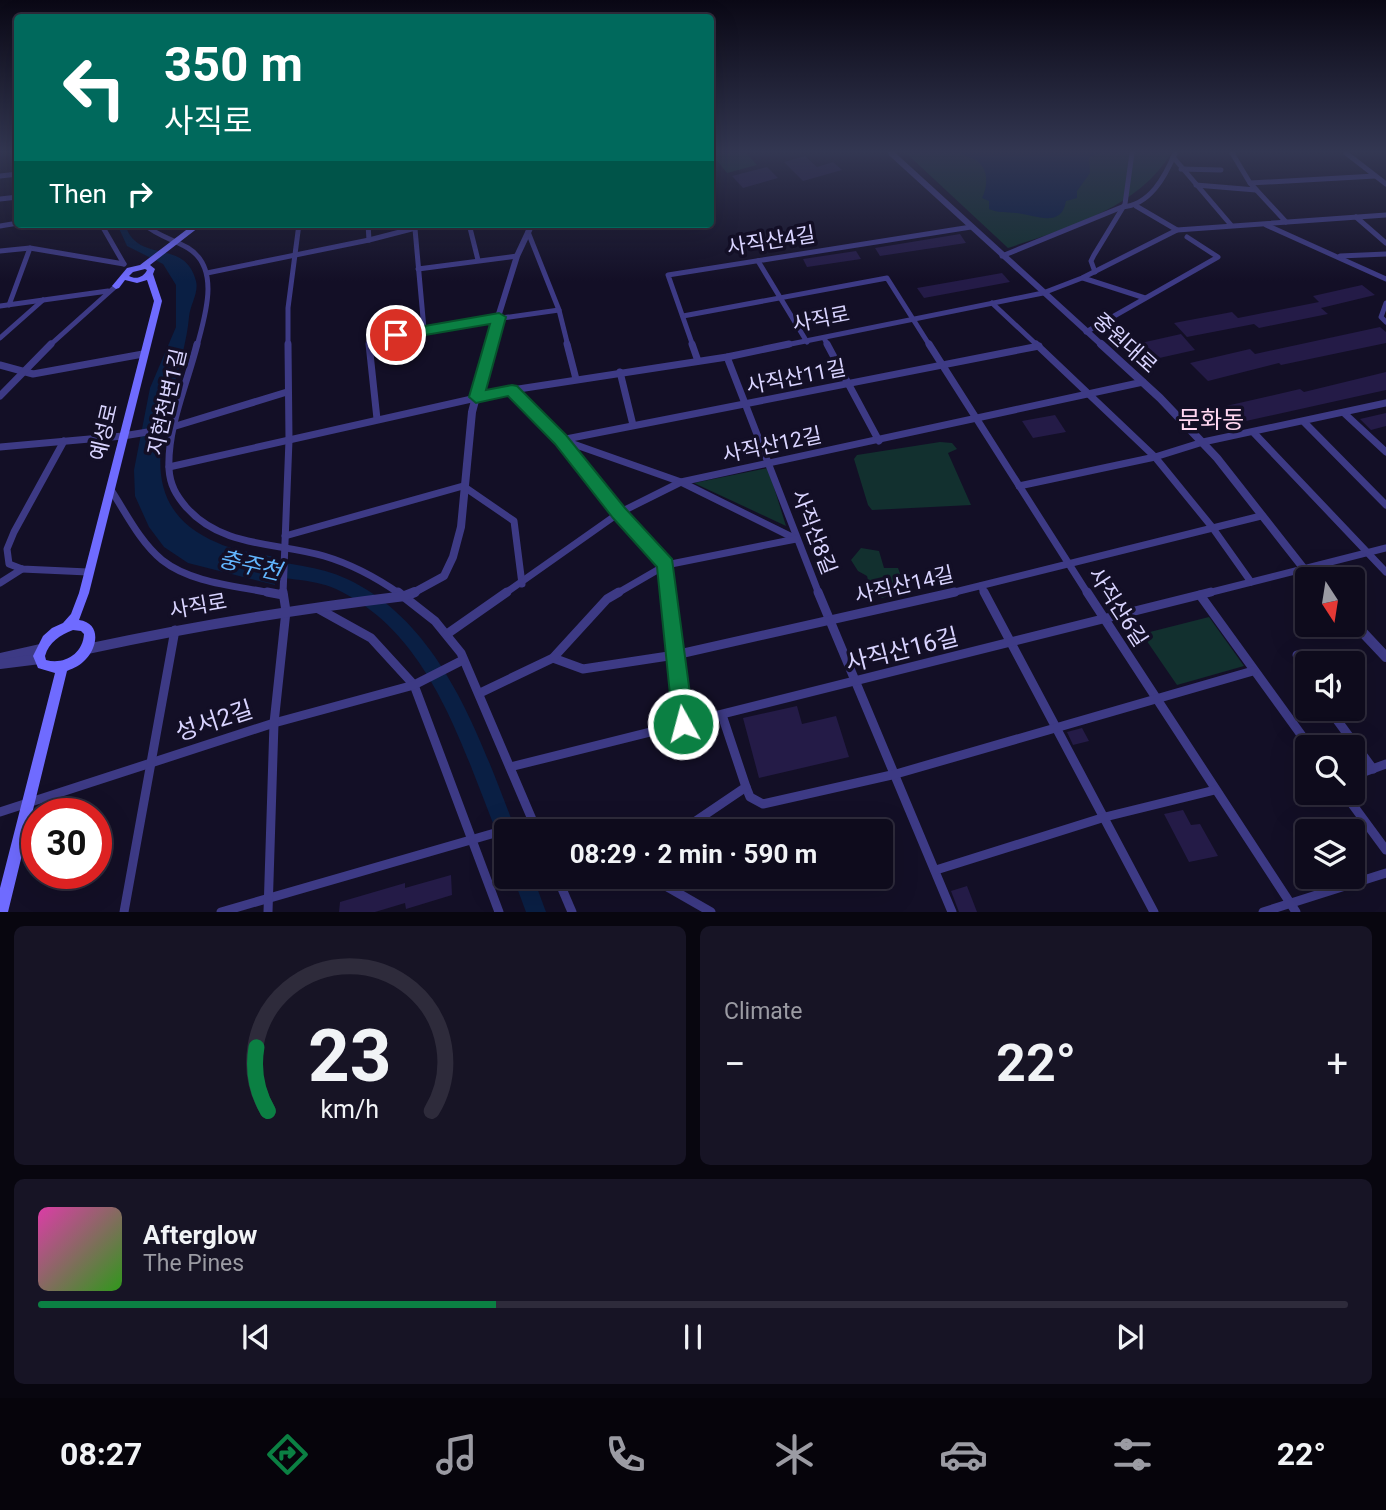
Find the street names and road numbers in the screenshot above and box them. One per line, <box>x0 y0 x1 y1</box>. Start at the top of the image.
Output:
street label: 사직산4길 <box>725 222 817 260</box>
street label: 사직로 <box>790 302 852 336</box>
street label: 중원대로 <box>1088 308 1162 378</box>
street label: 지현천변1길 <box>143 346 191 458</box>
street label: 사직산11길 <box>744 356 848 398</box>
street label: 예성로 <box>86 401 122 463</box>
street label: 사직산12길 <box>720 423 824 467</box>
street label: 사직산8길 <box>787 486 841 578</box>
street label: 사직산14길 <box>852 562 956 608</box>
street label: 사직산6길 <box>1084 563 1152 651</box>
street label: 사직로 <box>167 589 229 623</box>
street label: 사직산16길 <box>843 622 961 678</box>
street label: 성서2길 <box>172 695 256 747</box>

